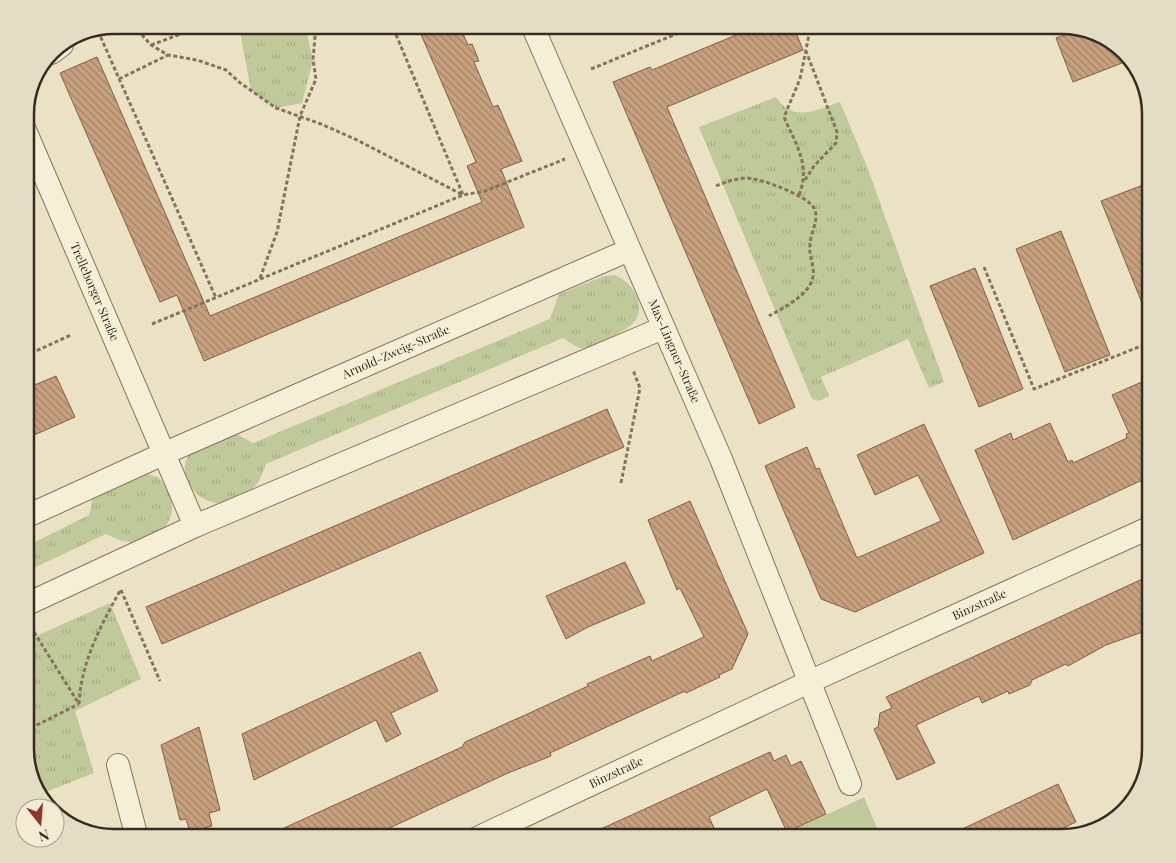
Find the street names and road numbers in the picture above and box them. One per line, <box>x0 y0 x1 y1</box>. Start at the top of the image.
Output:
street label: Trelleborger Straße <box>67 240 124 343</box>
street label: Max-Lingner-Straße <box>645 297 705 405</box>
street label: Arnold-Zweig-Straße <box>338 321 452 382</box>
street label: Binzstraße <box>949 585 1009 623</box>
street label: Binzstraße <box>586 752 646 791</box>

